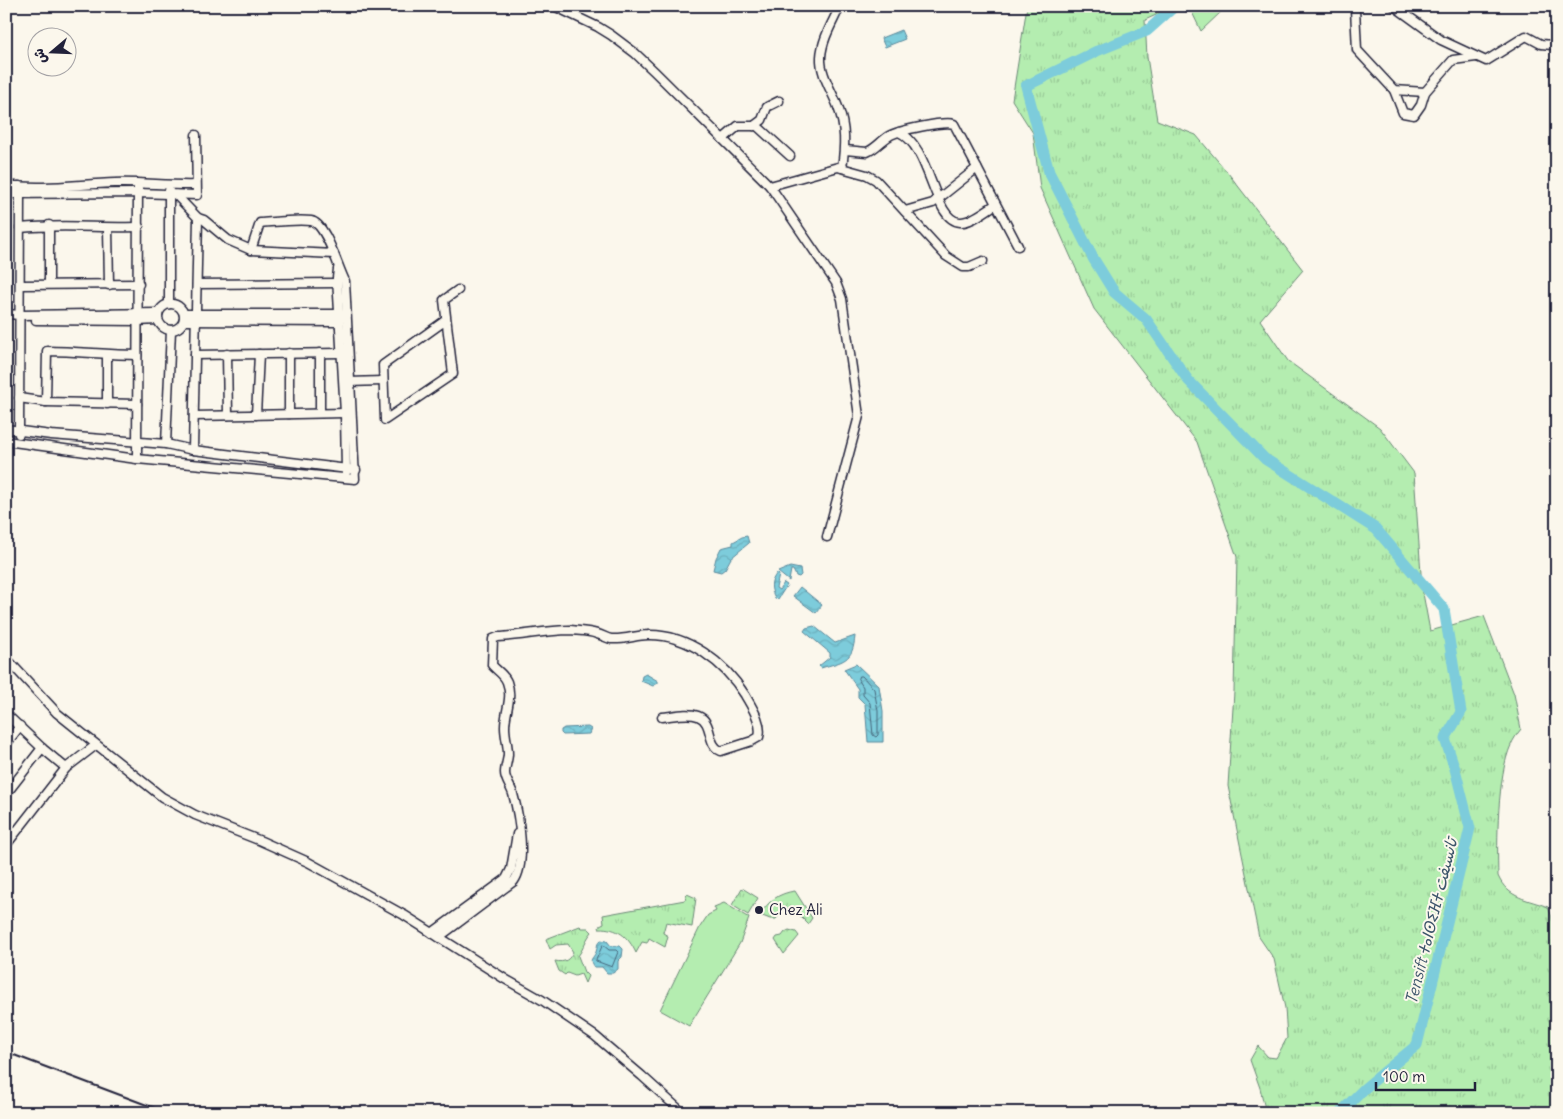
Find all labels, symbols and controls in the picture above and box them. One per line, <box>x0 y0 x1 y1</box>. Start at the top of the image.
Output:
north arrow <box>28 28 78 78</box>
text: ش <box>29 46 51 66</box>
water label: Tensift ⵜⴰⵏⵙⵉⴼⵜ تانسيفت <box>1401 833 1462 1006</box>
place label: Chez Ali <box>769 900 823 919</box>
marker: Chez Ali <box>753 904 765 916</box>
scale bar <box>1376 1059 1474 1091</box>
text: 100 m <box>1383 1067 1425 1086</box>

